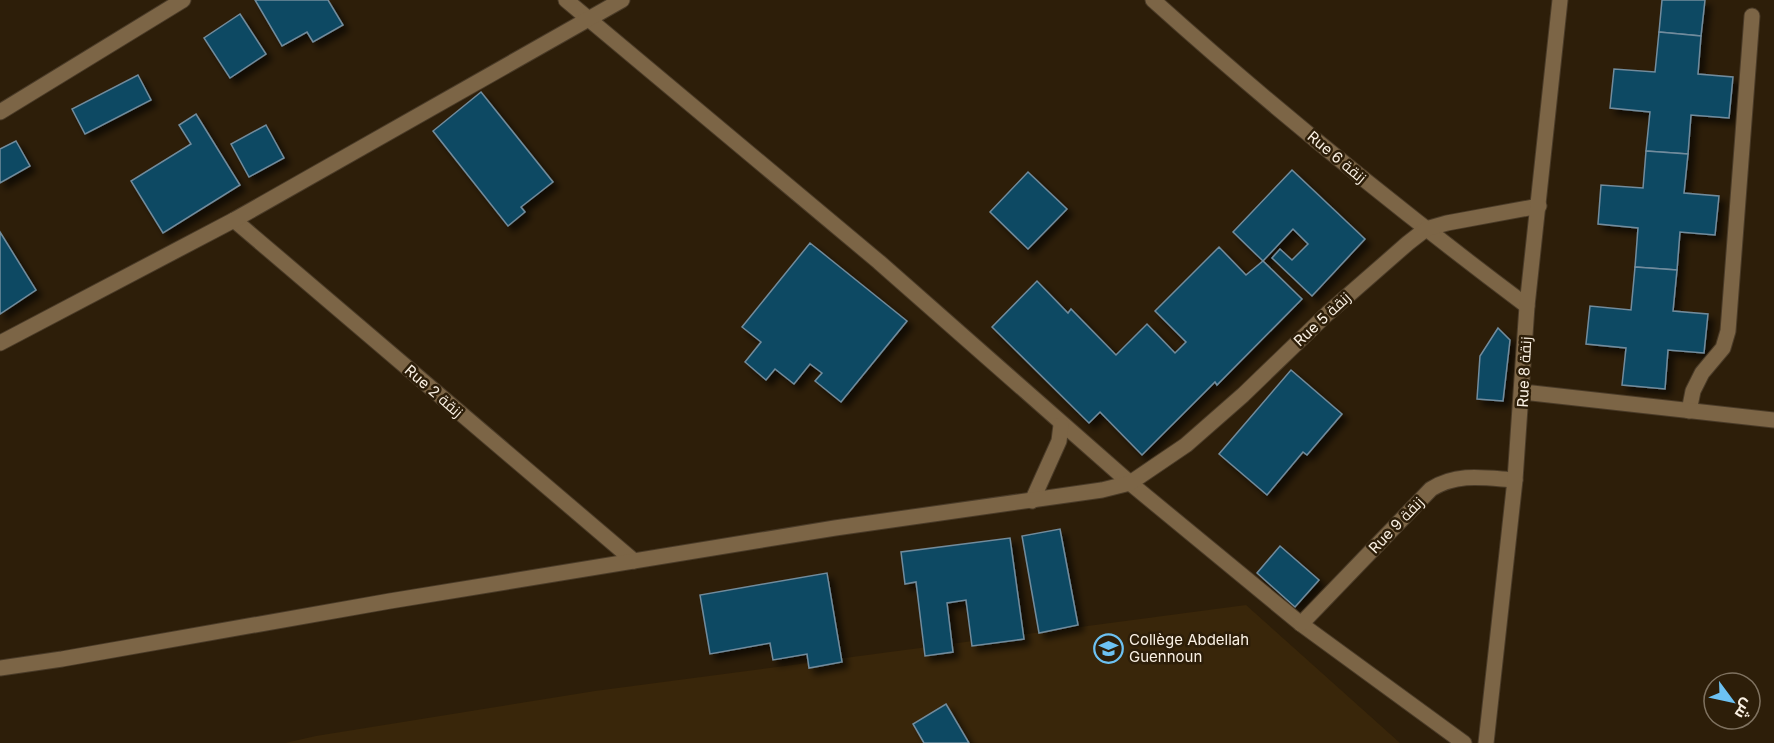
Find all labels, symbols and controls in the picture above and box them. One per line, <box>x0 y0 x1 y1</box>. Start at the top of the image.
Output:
street label: Rue 6 زنقة <box>1304 127 1370 187</box>
street label: Rue 5 زنقة <box>1290 288 1354 350</box>
street label: Rue 8 زنقة <box>1513 336 1535 408</box>
street label: Rue 2 زنقة <box>401 361 467 421</box>
street label: Rue 9 زنقة <box>1364 493 1428 557</box>
place label: Collège Abdellah Guennoun <box>1129 630 1249 666</box>
school or university icon: Collège Abdellah Guennoun <box>1092 632 1124 664</box>
north arrow <box>1702 671 1762 731</box>
text: ش <box>1731 695 1759 723</box>

